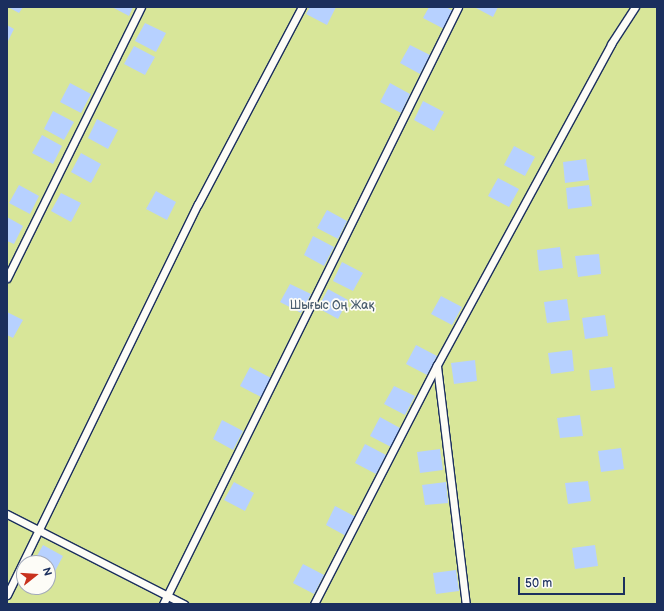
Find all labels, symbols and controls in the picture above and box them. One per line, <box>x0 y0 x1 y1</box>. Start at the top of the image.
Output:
park label: Шығыс Оң Жақ <box>290 299 374 313</box>
north arrow <box>16 555 56 595</box>
text: N <box>40 566 54 577</box>
scale bar <box>520 569 627 595</box>
text: 50 m <box>525 576 552 591</box>

